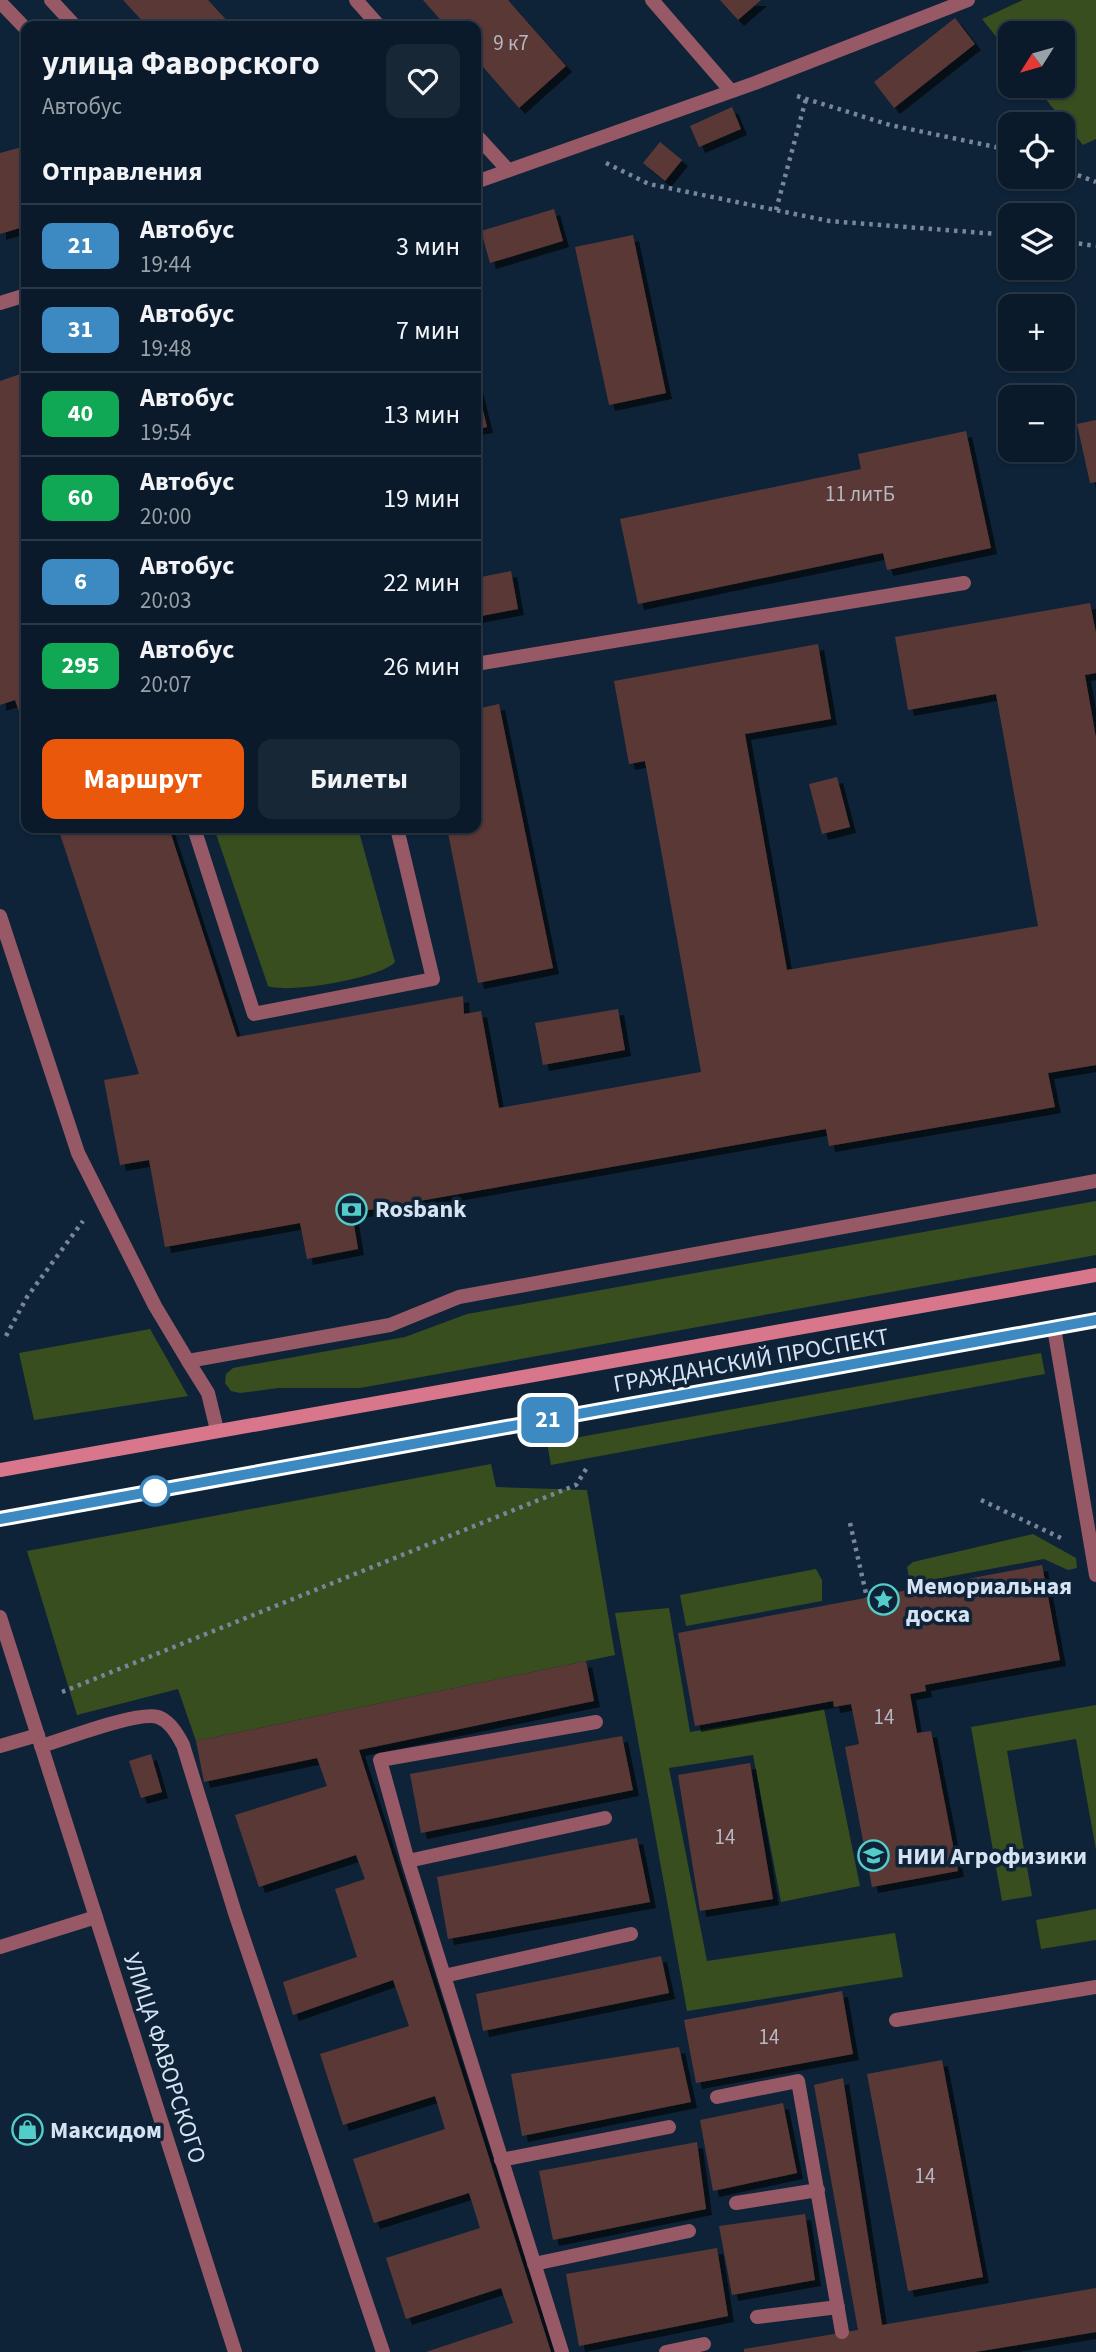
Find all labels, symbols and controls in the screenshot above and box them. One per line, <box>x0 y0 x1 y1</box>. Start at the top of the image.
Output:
north arrow <box>998 21 1074 98</box>
map controls <box>998 21 1075 462</box>
house number: 9 к7 <box>493 28 529 58</box>
text: улица Фаворского <box>42 40 320 87</box>
button: heart <box>386 44 460 118</box>
text: Автобус <box>42 90 122 123</box>
button: locate <box>998 112 1075 189</box>
text: Отправления <box>42 153 202 190</box>
button: layers <box>998 203 1075 280</box>
text: Автобус <box>140 211 234 248</box>
text: 21 <box>68 228 93 263</box>
text: 3 мин <box>396 228 460 265</box>
text: 19:44 <box>140 248 191 281</box>
button: + <box>998 294 1075 371</box>
text: Автобус <box>140 295 234 332</box>
text: 31 <box>68 312 93 347</box>
text: 7 мин <box>396 312 460 349</box>
text: 19:48 <box>140 332 191 365</box>
text: Автобус <box>140 379 234 416</box>
button: − <box>998 385 1075 462</box>
text: 40 <box>68 396 93 431</box>
text: 13 мин <box>383 396 460 433</box>
text: 19:54 <box>140 416 191 449</box>
text: Автобус <box>140 463 234 500</box>
house number: 11 литБ <box>825 479 895 509</box>
text: 60 <box>68 480 93 515</box>
text: 19 мин <box>383 480 460 517</box>
text: 20:00 <box>140 500 191 533</box>
text: Автобус <box>140 547 234 584</box>
text: 6 <box>74 564 87 599</box>
text: 22 мин <box>383 564 460 601</box>
text: 20:03 <box>140 584 191 617</box>
text: Автобус <box>140 631 234 668</box>
text: 295 <box>61 648 100 683</box>
text: 26 мин <box>383 648 460 685</box>
text: 20:07 <box>140 668 191 701</box>
button: Маршрут <box>42 739 244 819</box>
button: Билеты <box>258 739 460 819</box>
bank icon: Rosbank <box>335 1192 369 1226</box>
place label: Rosbank <box>375 1192 467 1227</box>
street label: ГРАЖДАНСКИЙ ПРОСПЕКТ <box>611 1319 892 1402</box>
line badge: 21 <box>516 1397 580 1443</box>
text: 21 <box>535 1402 561 1437</box>
unlabelled marker <box>140 1476 170 1506</box>
place label: Мемориальная доска <box>906 1569 1072 1632</box>
place icon: Мемориальная доска <box>866 1583 900 1617</box>
house number: 14 <box>874 1702 894 1732</box>
house number: 14 <box>715 1822 735 1852</box>
school or university icon: НИИ Агрофизики <box>857 1839 891 1873</box>
place label: НИИ Агрофизики <box>897 1839 1087 1874</box>
street label: УЛИЦА ФАВОРСКОГО <box>114 1948 215 2168</box>
house number: 14 <box>759 2022 779 2052</box>
shop icon: Максидом <box>10 2113 44 2147</box>
place label: Максидом <box>50 2113 162 2148</box>
house number: 14 <box>915 2161 935 2191</box>

